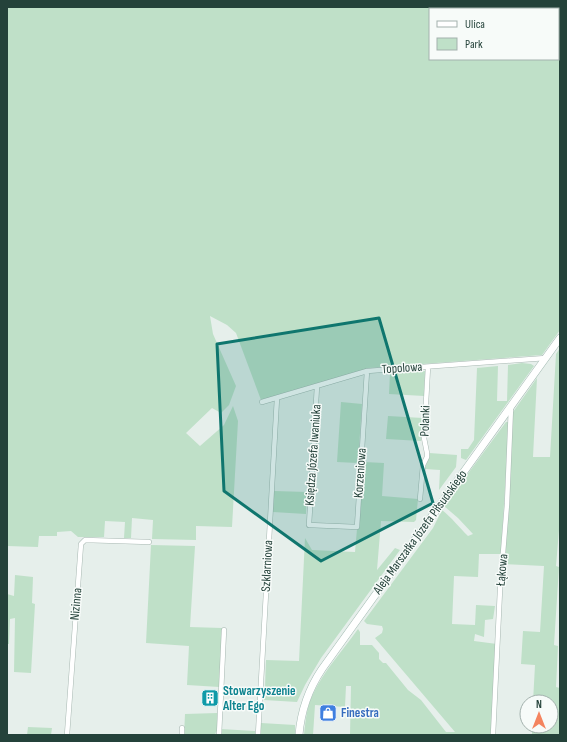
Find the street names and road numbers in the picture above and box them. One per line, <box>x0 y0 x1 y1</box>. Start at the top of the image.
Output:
street label: Topolowa <box>381 359 423 377</box>
street label: Księdza Józefa Iwaniuka <box>301 404 325 506</box>
street label: Polanki <box>416 405 434 437</box>
street label: Korzeniowa <box>350 448 370 498</box>
street label: Aleja Marszałka Józefa Piłsudskiego <box>369 467 470 598</box>
street label: Szklarniowa <box>258 540 276 592</box>
street label: Łąkowa <box>493 553 511 588</box>
street label: Nizinna <box>67 587 85 621</box>

